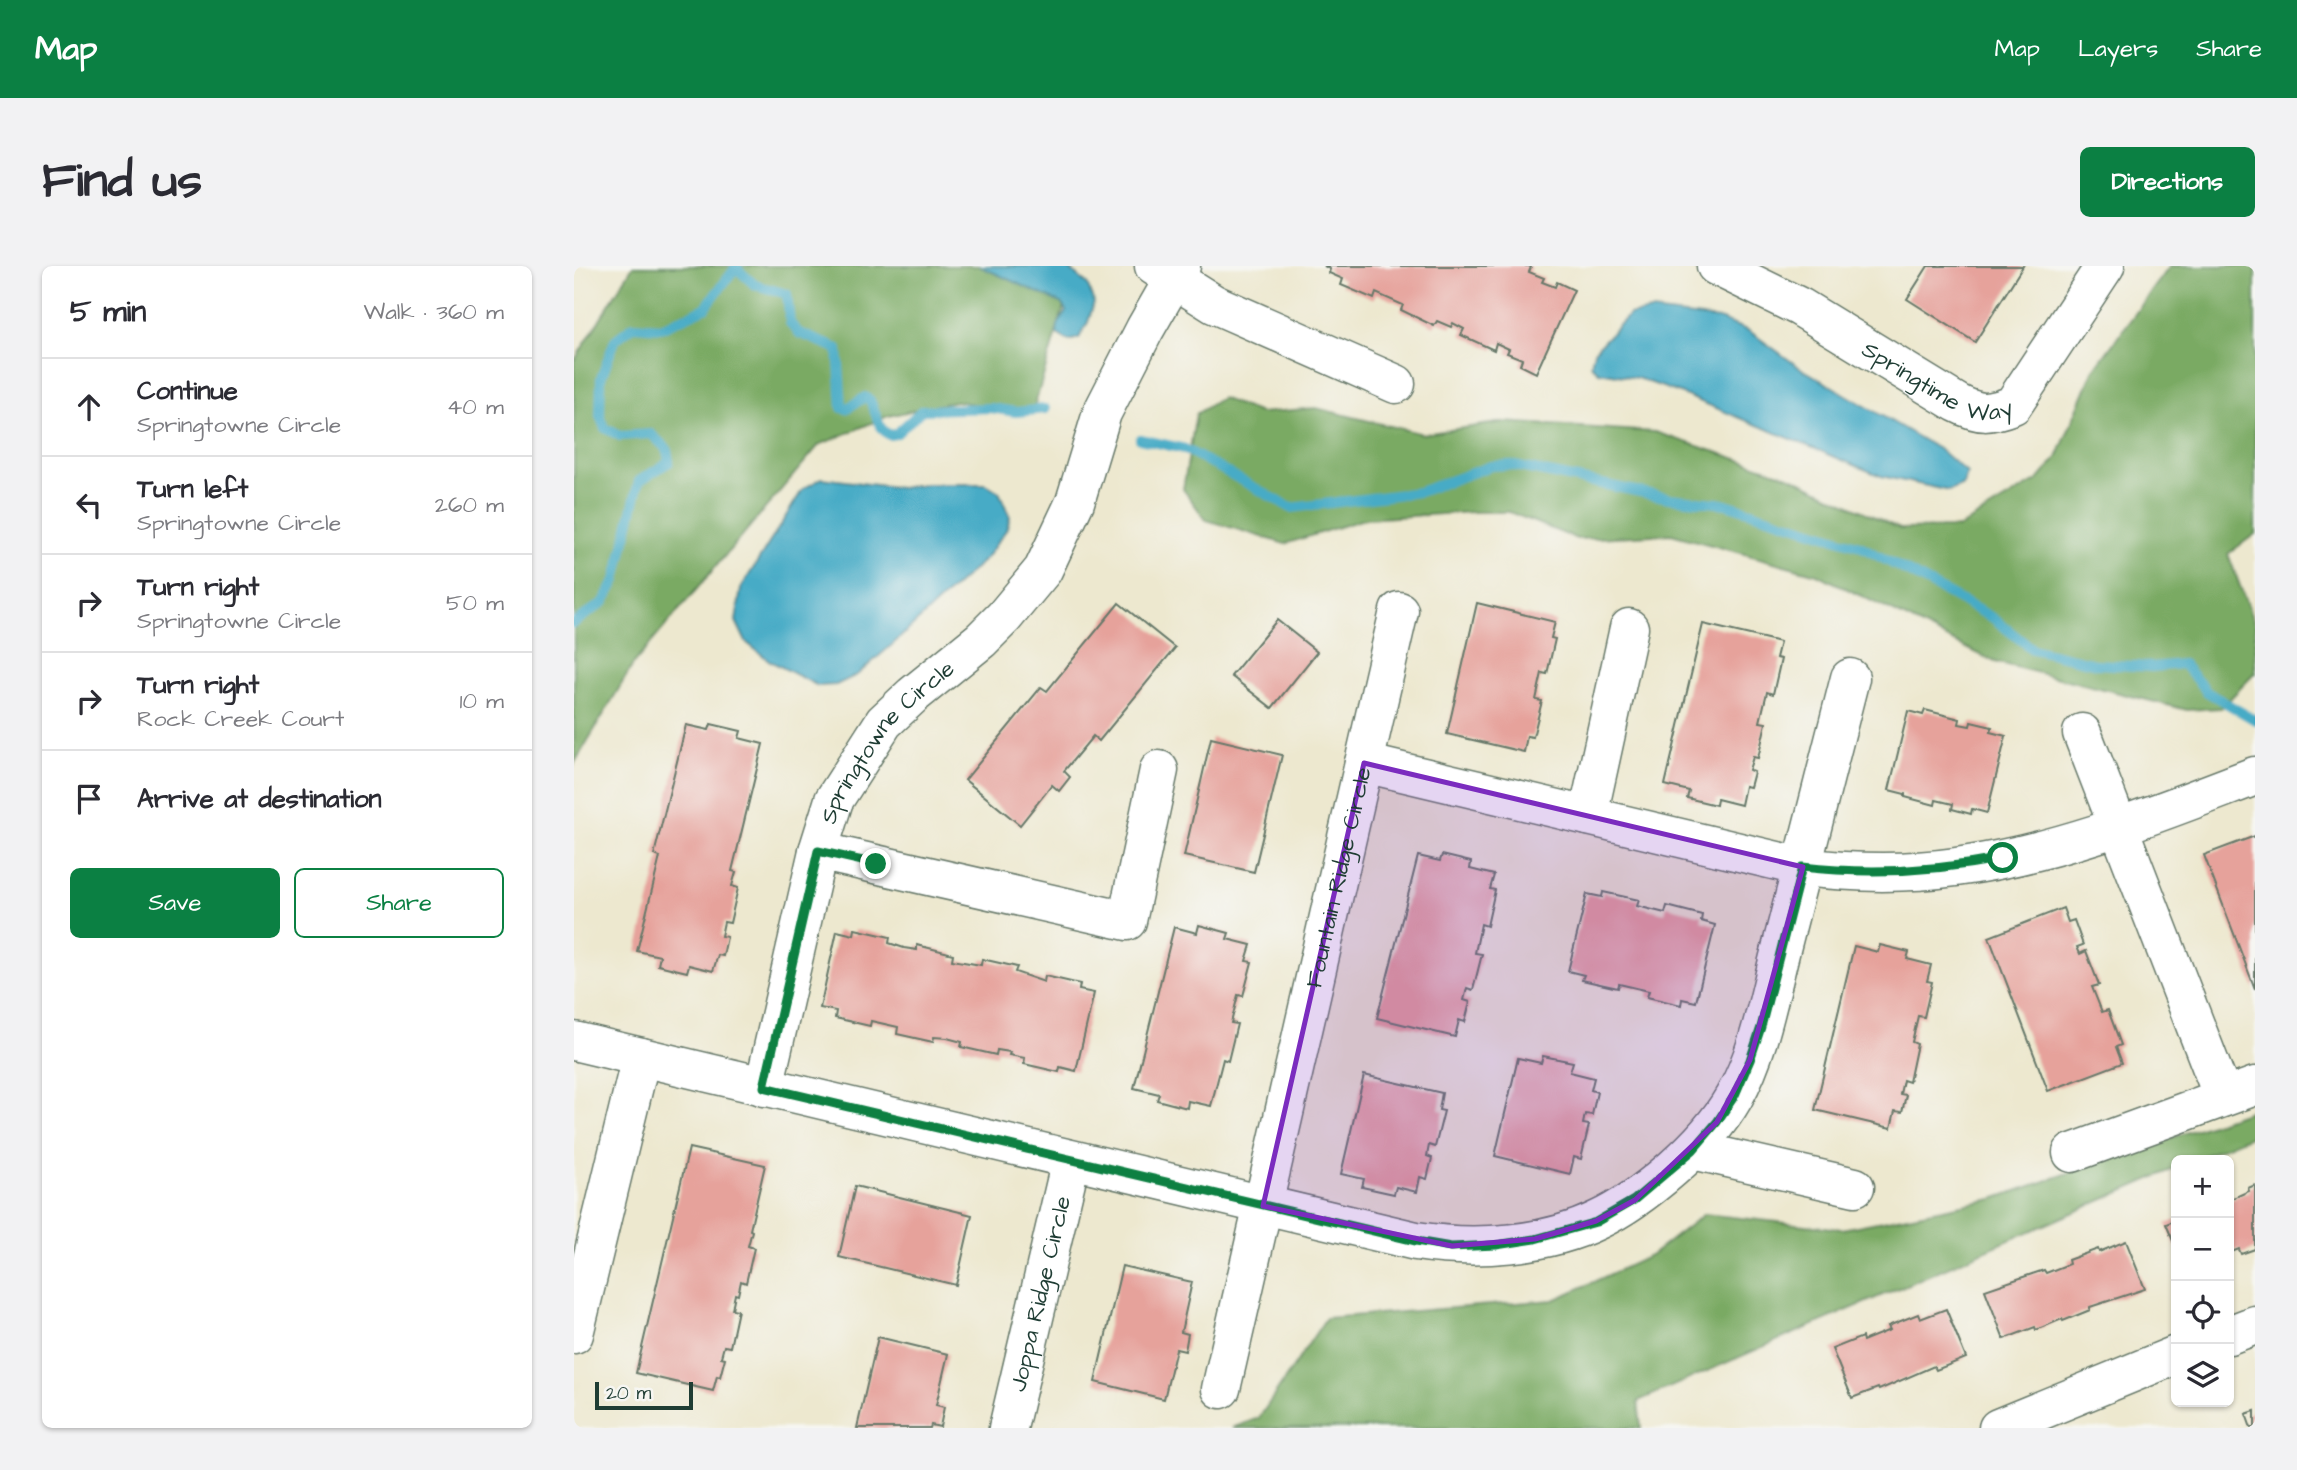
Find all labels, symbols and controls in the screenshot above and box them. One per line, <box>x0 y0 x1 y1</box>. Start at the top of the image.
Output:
text: Map <box>35 26 97 72</box>
text: Map <box>1995 32 2040 66</box>
text: Layers <box>2078 32 2158 66</box>
text: Share <box>2196 32 2262 66</box>
button: Directions <box>2080 147 2255 217</box>
text: Find us <box>42 148 202 216</box>
text: 5 min <box>70 291 146 333</box>
text: Walk · 360 m <box>364 296 504 328</box>
street label: Springtime Way <box>1856 334 2018 430</box>
text: Continue <box>137 373 238 409</box>
icon: ahead <box>70 388 108 426</box>
text: 40 m <box>447 391 504 423</box>
text: Springtowne Circle <box>137 409 341 441</box>
text: Turn left <box>137 471 248 507</box>
icon: left <box>70 486 108 524</box>
text: 260 m <box>435 489 504 521</box>
text: Springtowne Circle <box>137 507 341 539</box>
text: Turn right <box>137 569 259 605</box>
icon: right <box>70 584 108 622</box>
text: 50 m <box>446 587 504 619</box>
text: Springtowne Circle <box>137 605 341 637</box>
street label: Springtowne Circle <box>813 653 961 828</box>
text: Turn right <box>137 667 259 703</box>
icon: right <box>70 682 108 720</box>
text: 10 m <box>459 685 504 717</box>
text: Rock Creek Court <box>137 703 344 735</box>
street label: Fountain Ridge Circle <box>1298 764 1380 991</box>
icon: arrive <box>70 780 108 818</box>
text: Arrive at destination <box>137 781 382 817</box>
route start <box>1987 842 2018 873</box>
route end <box>860 848 891 879</box>
button: Save <box>70 868 280 938</box>
button: Share <box>294 868 504 938</box>
map controls <box>2171 1155 2234 1407</box>
button: + <box>2171 1155 2234 1218</box>
street label: Joppa Ridge Circle <box>1002 1193 1079 1395</box>
button: − <box>2171 1218 2234 1281</box>
button: locate <box>2171 1281 2234 1344</box>
button: layers <box>2171 1344 2234 1407</box>
scale bar <box>595 1379 693 1411</box>
text: 20 m <box>606 1380 651 1407</box>

